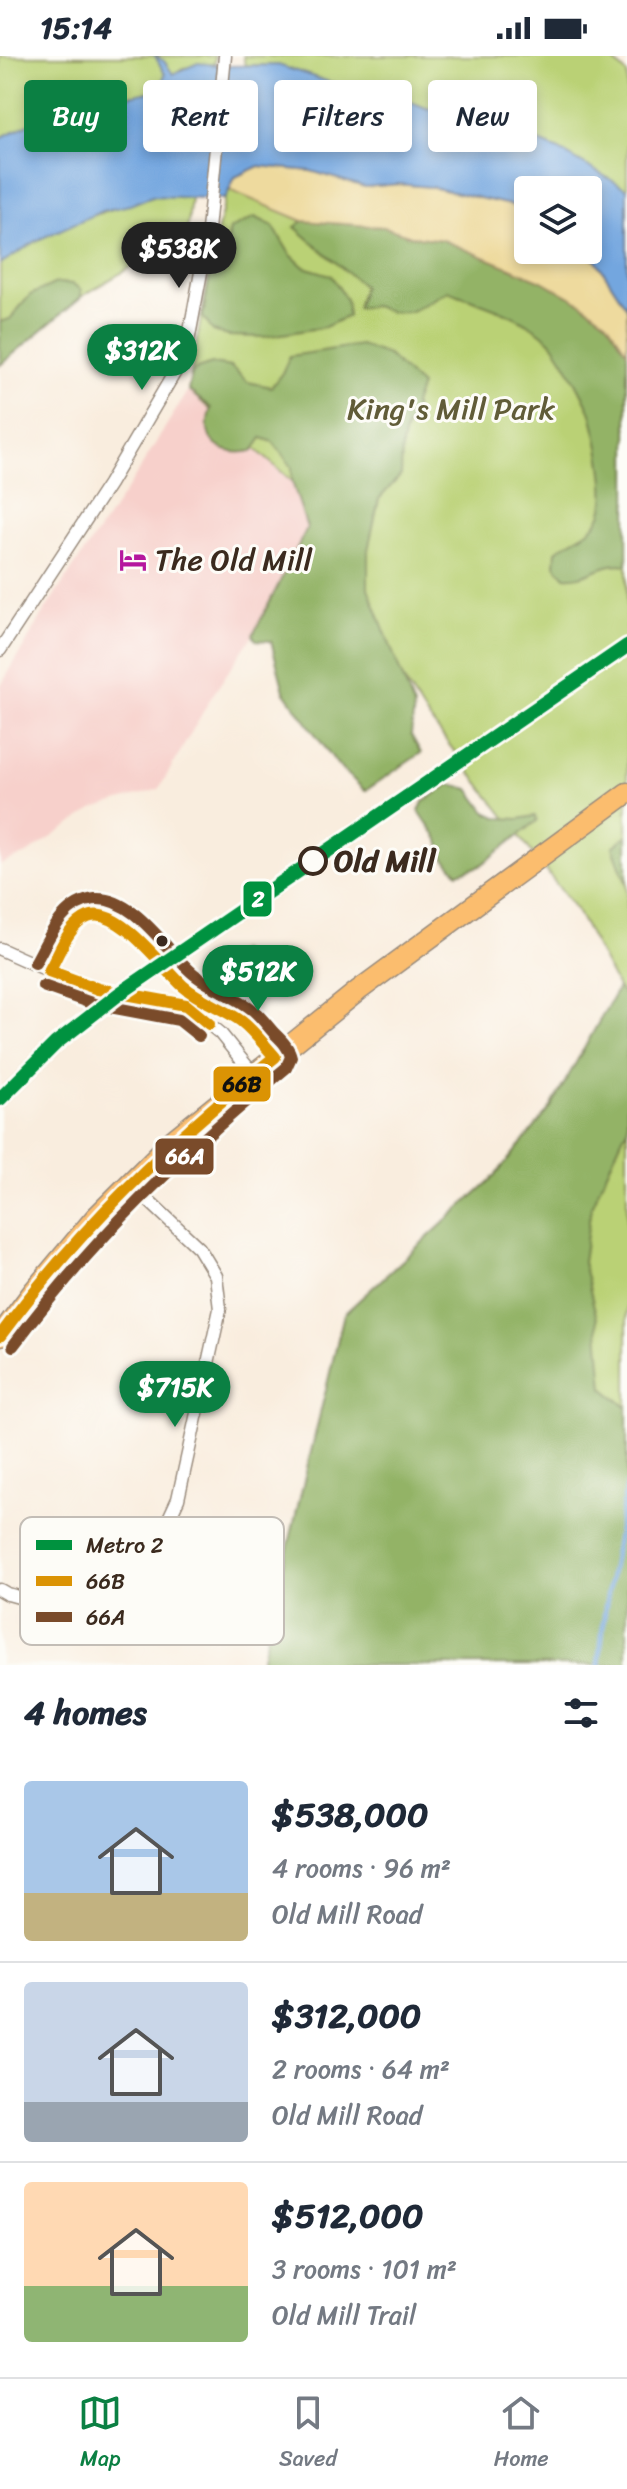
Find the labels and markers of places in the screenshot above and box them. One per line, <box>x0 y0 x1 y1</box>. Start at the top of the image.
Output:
pin: $538K <box>123 222 235 290</box>
pin: $312K <box>86 324 198 392</box>
place label: The Old Mill <box>155 533 314 587</box>
hotel icon: The Old Mill <box>118 545 148 575</box>
place label: Old Mill <box>334 834 437 888</box>
marker: Old Mill <box>299 847 327 875</box>
unlabelled marker <box>154 933 170 949</box>
pin: $512K <box>202 945 314 1013</box>
pin: $715K <box>119 1361 231 1429</box>

